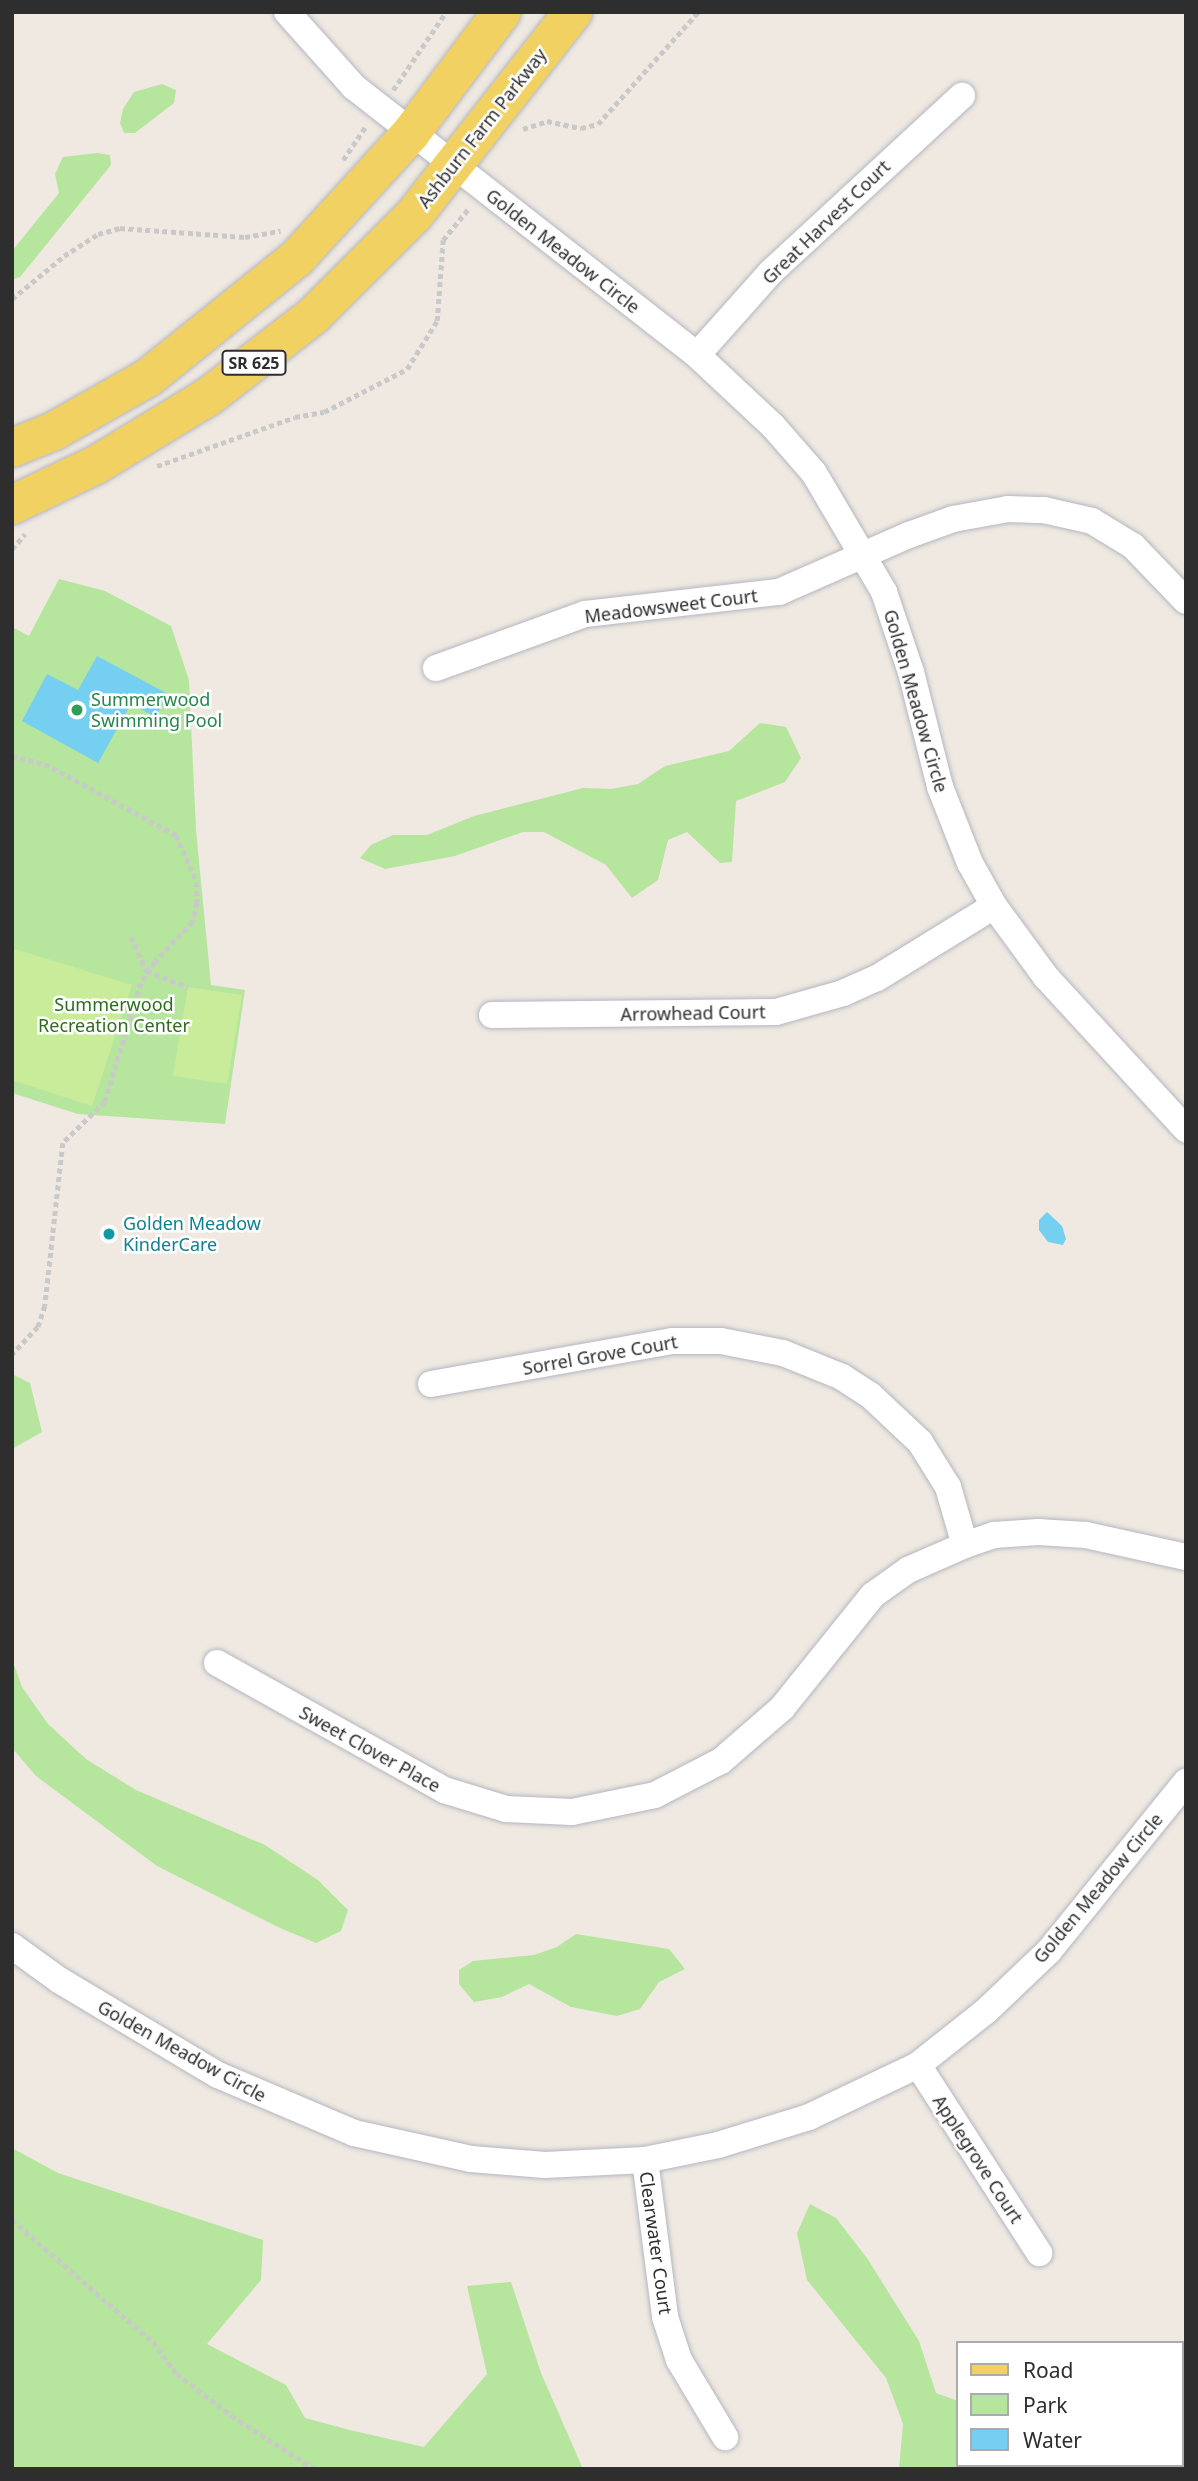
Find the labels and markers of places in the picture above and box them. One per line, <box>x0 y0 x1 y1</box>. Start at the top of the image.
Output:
place label: Summerwood Swimming Pool <box>91 689 222 732</box>
marker: Summerwood Swimming Pool <box>69 702 85 718</box>
place label: Golden Meadow KinderCare <box>123 1213 261 1256</box>
marker: Golden Meadow KinderCare <box>101 1226 117 1242</box>

